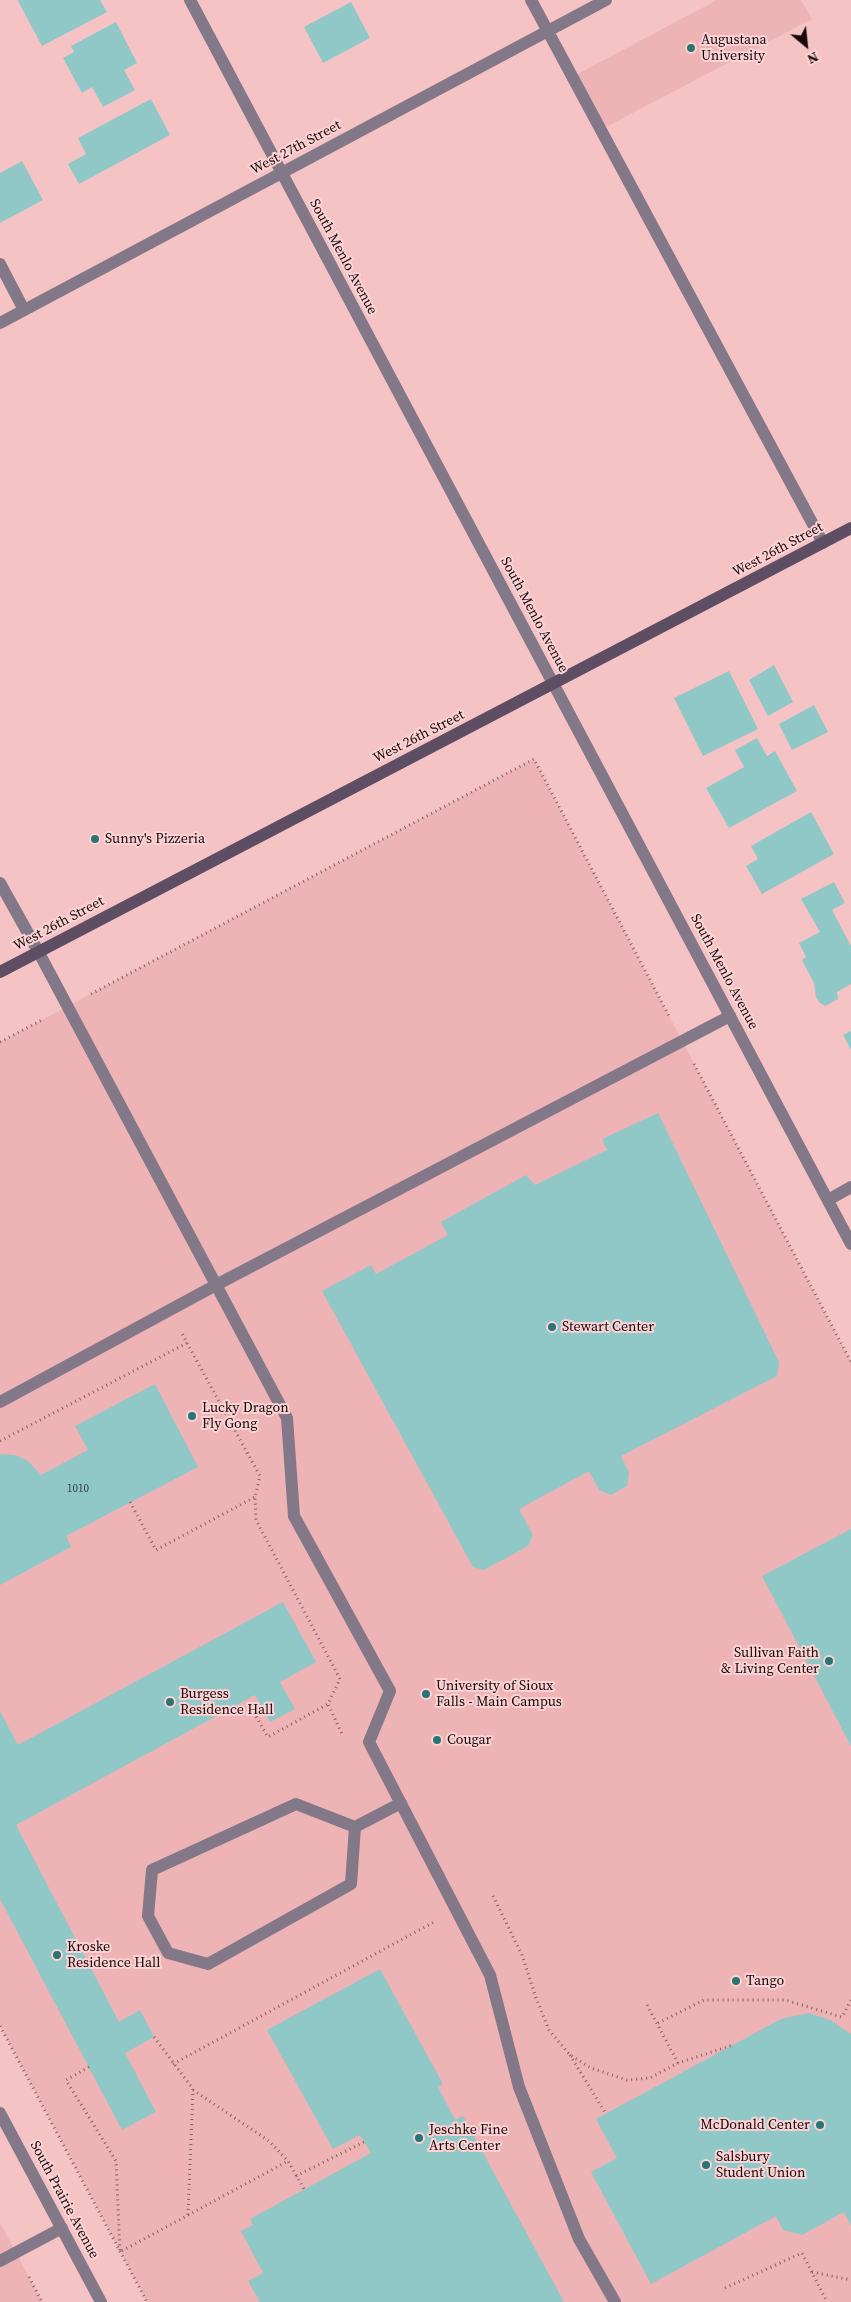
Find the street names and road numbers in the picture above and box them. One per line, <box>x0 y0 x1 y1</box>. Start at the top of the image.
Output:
street label: West 27th Street <box>248 117 344 179</box>
street label: South Menlo Avenue <box>306 196 380 318</box>
street label: West 26th Street <box>730 519 826 581</box>
street label: South Menlo Avenue <box>497 554 571 676</box>
street label: West 26th Street <box>371 707 467 767</box>
street label: West 26th Street <box>11 893 107 955</box>
street label: South Menlo Avenue <box>687 911 761 1033</box>
street label: South Prairie Avenue <box>26 2138 102 2262</box>

